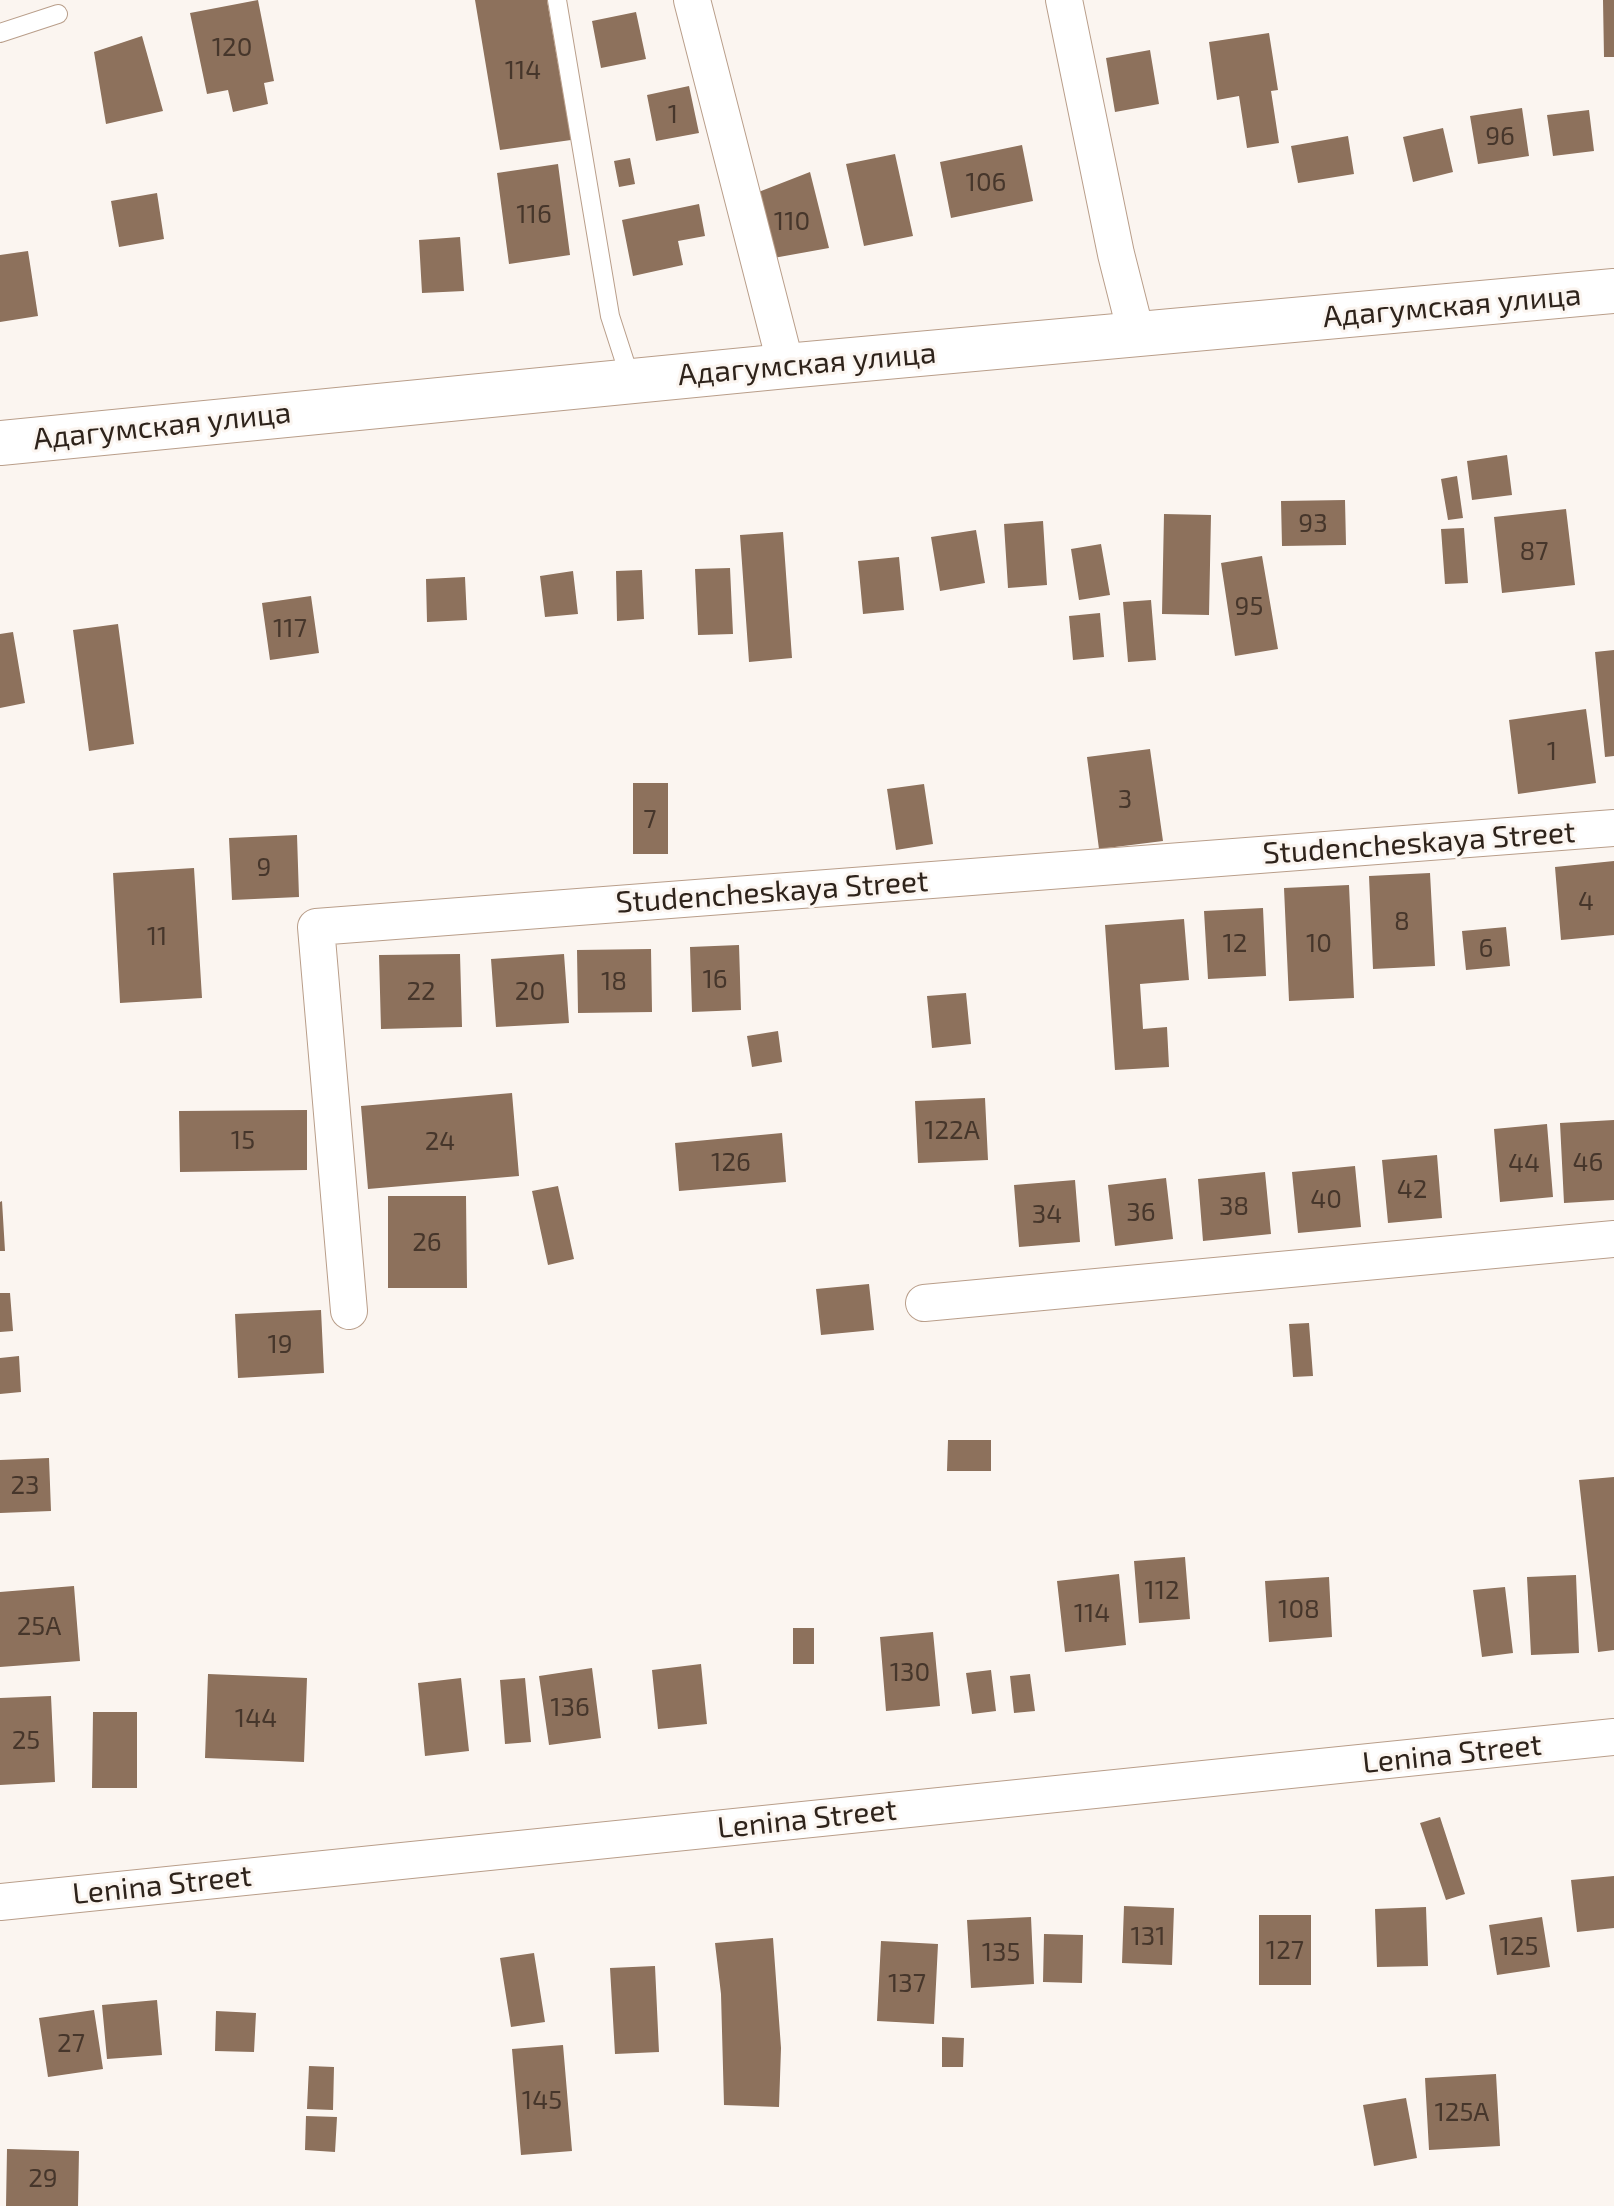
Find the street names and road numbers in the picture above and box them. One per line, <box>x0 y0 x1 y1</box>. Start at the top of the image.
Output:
street label: Адагумская улица <box>1321 277 1583 335</box>
street label: Адагумская улица <box>676 335 938 393</box>
street label: Адагумская улица <box>31 395 293 457</box>
street label: Studencheskaya Street <box>1261 814 1577 872</box>
street label: Studencheskaya Street <box>614 863 930 921</box>
street label: Lenina Street <box>1360 1727 1544 1781</box>
street label: Lenina Street <box>715 1792 899 1846</box>
street label: Lenina Street <box>70 1858 254 1912</box>

